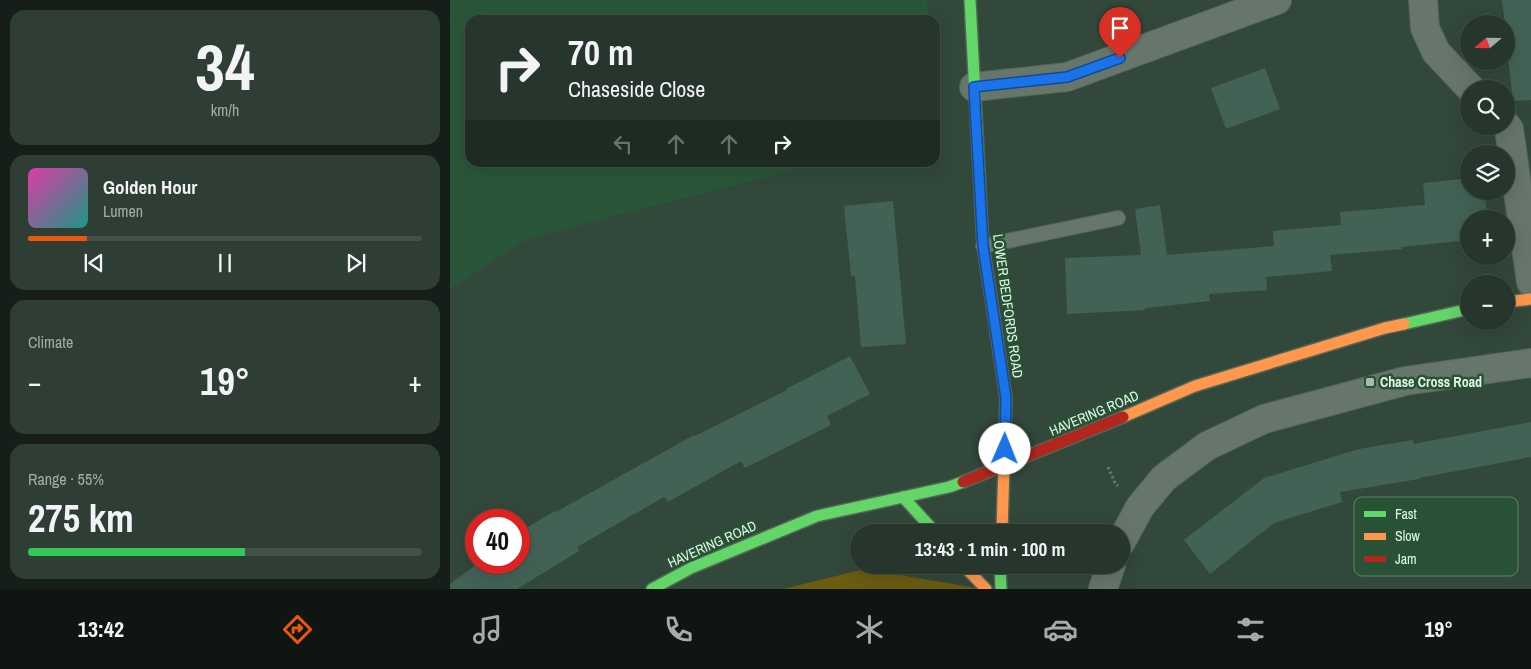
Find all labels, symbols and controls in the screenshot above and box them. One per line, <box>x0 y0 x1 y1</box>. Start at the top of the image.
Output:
pin <box>1099 7 1141 58</box>
icon: arrive <box>1106 14 1134 42</box>
north arrow <box>1460 15 1515 70</box>
map controls <box>1460 15 1515 330</box>
text: 34 <box>195 23 255 110</box>
text: 70 m <box>568 29 633 76</box>
icon: right <box>485 35 550 100</box>
text: Chaseside Close <box>568 74 705 104</box>
button: search <box>1460 80 1515 135</box>
text: km/h <box>211 99 239 121</box>
icon: left <box>609 130 637 158</box>
icon: ahead <box>662 130 690 158</box>
icon: ahead <box>715 130 743 158</box>
icon: right <box>768 130 796 158</box>
button: layers <box>1460 145 1515 200</box>
text: Golden Hour <box>103 174 197 200</box>
text: Lumen <box>103 200 143 222</box>
button: + <box>1460 210 1515 265</box>
street label: LOWER BEDFORDS ROAD <box>989 233 1027 379</box>
icon: previous <box>80 249 108 277</box>
icon: pause <box>211 249 239 277</box>
icon: next <box>342 249 370 277</box>
button: − <box>1460 275 1515 330</box>
text: Climate <box>28 331 73 353</box>
text: 19° <box>200 356 250 407</box>
text: − <box>28 363 41 401</box>
text: + <box>409 363 422 401</box>
place label: Chase Cross Road <box>1380 373 1482 391</box>
marker: Chase Cross Road <box>1364 376 1376 388</box>
street label: HAVERING ROAD <box>1047 386 1141 440</box>
position arrow <box>978 422 1030 474</box>
text: Range · 55% <box>28 468 104 490</box>
text: 275 km <box>28 493 134 544</box>
legend <box>1354 497 1518 576</box>
text: Fast <box>1395 505 1417 523</box>
speed limit sign: 40 <box>465 509 530 574</box>
street label: HAVERING ROAD <box>665 516 759 572</box>
text: Slow <box>1395 527 1421 545</box>
text: 13:43 · 1 min · 100 m <box>915 536 1065 562</box>
text: Jam <box>1395 550 1417 568</box>
icon: directions <box>280 612 315 647</box>
icon: music <box>470 612 505 647</box>
icon: phone <box>661 612 696 647</box>
icon: climate <box>852 612 887 647</box>
icon: car <box>1043 612 1078 647</box>
icon: filters <box>1233 612 1268 647</box>
text: 13:42 <box>78 614 124 644</box>
text: 19° <box>1424 614 1453 644</box>

